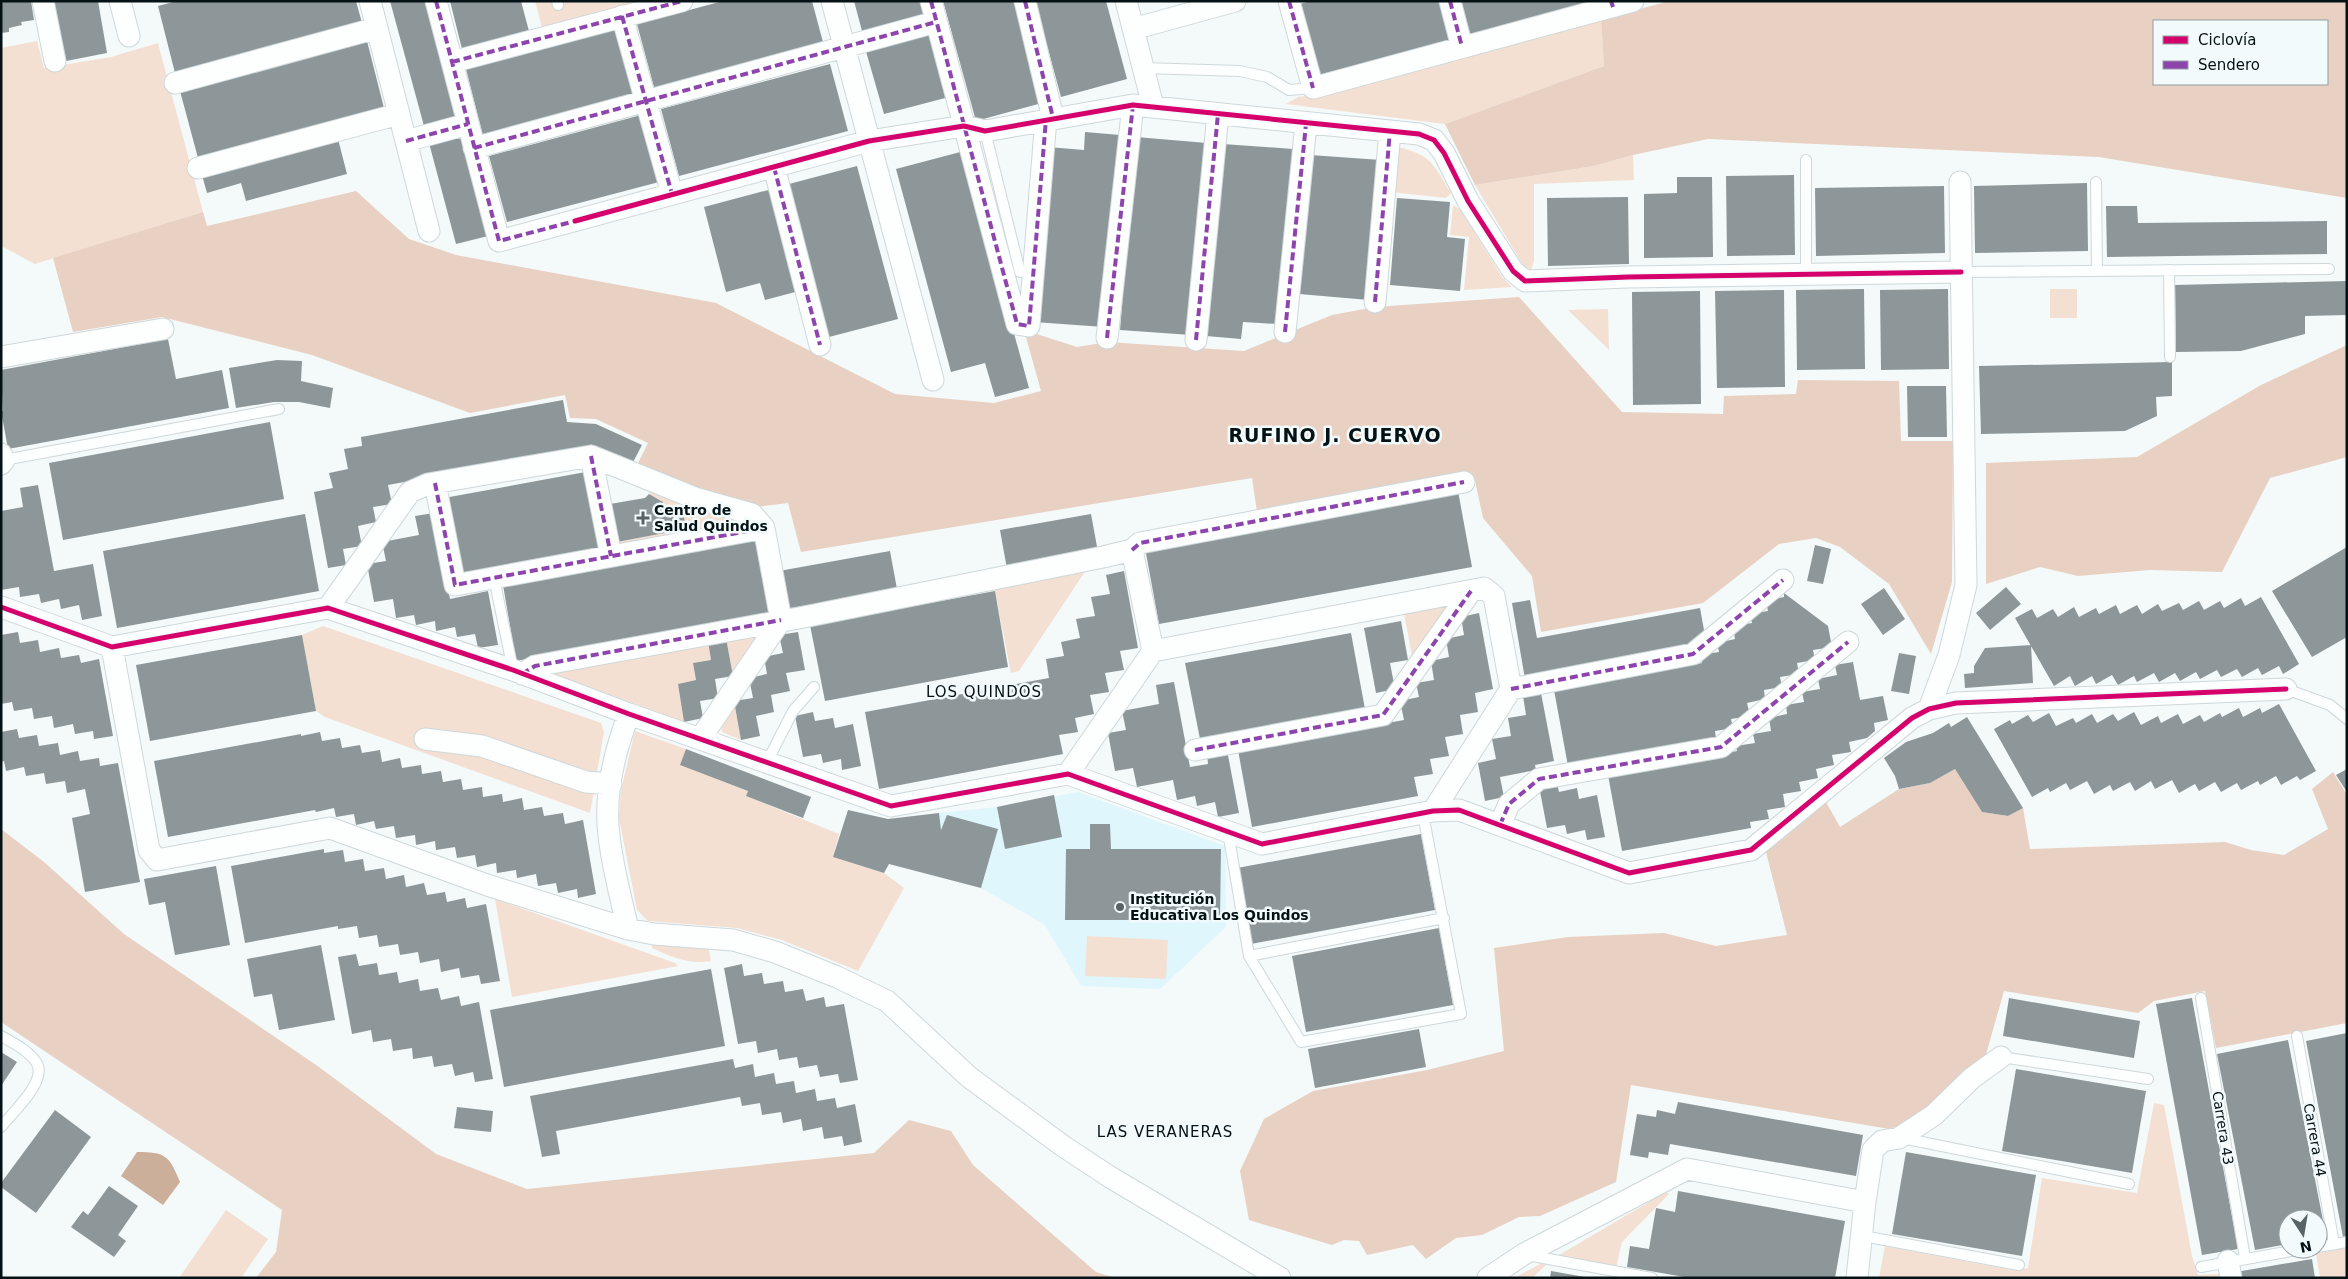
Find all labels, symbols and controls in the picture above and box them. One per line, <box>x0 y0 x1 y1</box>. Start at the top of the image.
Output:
legend <box>2153 20 2328 85</box>
text: Ciclovía <box>2198 31 2256 49</box>
text: Sendero <box>2198 56 2260 74</box>
district label: RUFINO J. CUERVO <box>1228 424 1442 446</box>
place label: Centro de Salud Quindos <box>654 502 768 534</box>
marker: Centro de Salud Quindos <box>636 511 650 525</box>
district label: LOS QUINDOS <box>926 683 1042 701</box>
place label: Institución Educativa Los Quindos <box>1130 891 1309 923</box>
marker: Institución Educativa Los Quindos <box>1114 901 1126 913</box>
street label: Carrera 43 <box>2209 1090 2237 1166</box>
street label: Carrera 44 <box>2301 1102 2329 1178</box>
district label: LAS VERANERAS <box>1097 1123 1233 1141</box>
north arrow <box>2278 1209 2328 1259</box>
text: N <box>2298 1238 2313 1256</box>

